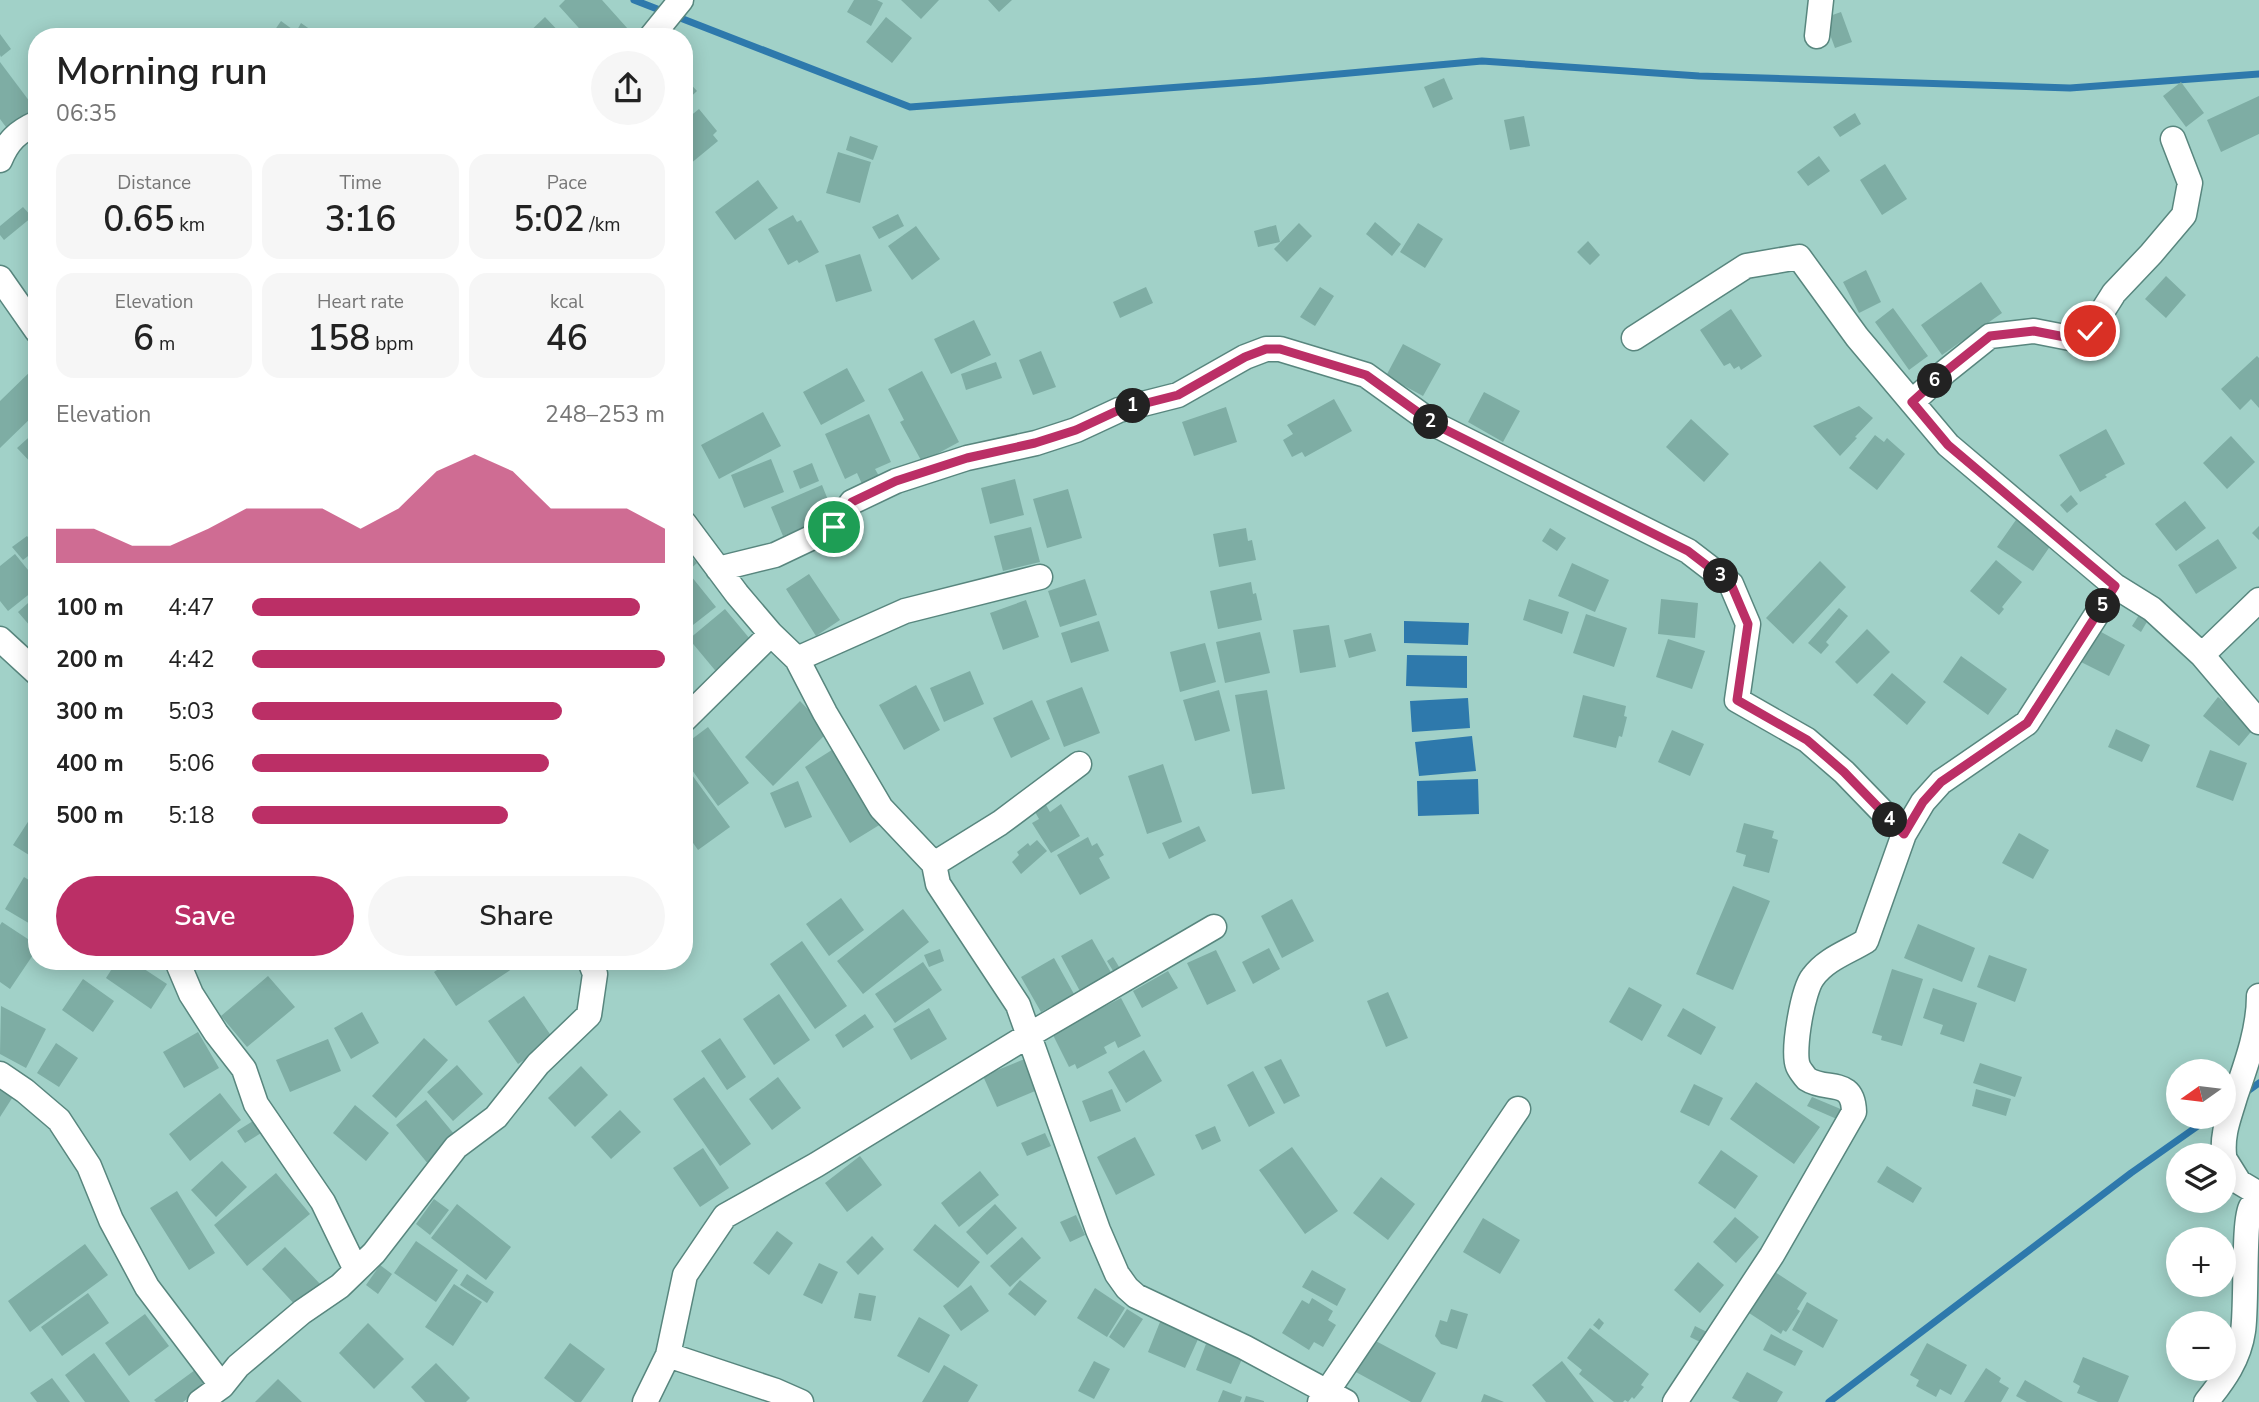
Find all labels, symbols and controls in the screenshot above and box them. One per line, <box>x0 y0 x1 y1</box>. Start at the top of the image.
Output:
text: Morning run <box>56 46 268 97</box>
button: share <box>591 51 665 125</box>
text: 06:35 <box>56 98 116 129</box>
text: Distance <box>117 170 191 196</box>
text: Time <box>339 170 382 196</box>
text: Pace <box>547 170 587 196</box>
text: 0.65 <box>103 196 174 243</box>
text: 3:16 <box>325 196 396 243</box>
text: 5:02 <box>513 196 584 243</box>
text: km <box>174 212 205 238</box>
text: /km <box>584 212 620 238</box>
text: Elevation <box>115 289 194 315</box>
text: Heart rate <box>317 289 404 315</box>
text: kcal <box>550 289 584 315</box>
pin <box>2060 301 2120 361</box>
icon: check <box>2071 312 2109 350</box>
text: 6 <box>133 315 154 362</box>
text: 158 <box>307 315 370 362</box>
text: 46 <box>546 315 588 362</box>
text: m <box>154 331 175 357</box>
text: bpm <box>370 331 414 357</box>
pin: 6 <box>1918 364 1952 398</box>
text: 6 <box>1929 367 1940 393</box>
pin: 1 <box>1116 388 1150 424</box>
text: 1 <box>1127 392 1138 418</box>
text: Elevation <box>56 399 151 430</box>
text: 248–253 m <box>545 399 665 430</box>
pin: 2 <box>1414 404 1448 440</box>
text: 2 <box>1425 408 1436 434</box>
pin <box>804 497 864 557</box>
icon: arrive <box>815 508 853 546</box>
pin: 3 <box>1704 558 1738 594</box>
text: 3 <box>1715 562 1726 588</box>
pin: 5 <box>2086 588 2120 624</box>
text: 100 m <box>56 592 124 623</box>
text: 4:47 <box>168 592 215 623</box>
text: 5 <box>2097 592 2108 618</box>
text: 200 m <box>56 644 124 675</box>
text: 4:42 <box>168 644 215 675</box>
text: 300 m <box>56 696 124 727</box>
text: 5:03 <box>168 696 215 727</box>
text: 400 m <box>56 748 124 779</box>
text: 5:06 <box>168 748 215 779</box>
text: 500 m <box>56 800 124 831</box>
text: 5:18 <box>168 800 215 831</box>
pin: 4 <box>1872 802 1908 838</box>
text: 4 <box>1884 806 1895 832</box>
button: Save <box>56 876 354 956</box>
button: Share <box>368 876 665 956</box>
north arrow <box>2166 1059 2236 1129</box>
map controls <box>2166 1059 2236 1381</box>
button: layers <box>2166 1143 2236 1213</box>
button: + <box>2166 1227 2236 1297</box>
button: − <box>2166 1311 2236 1381</box>

